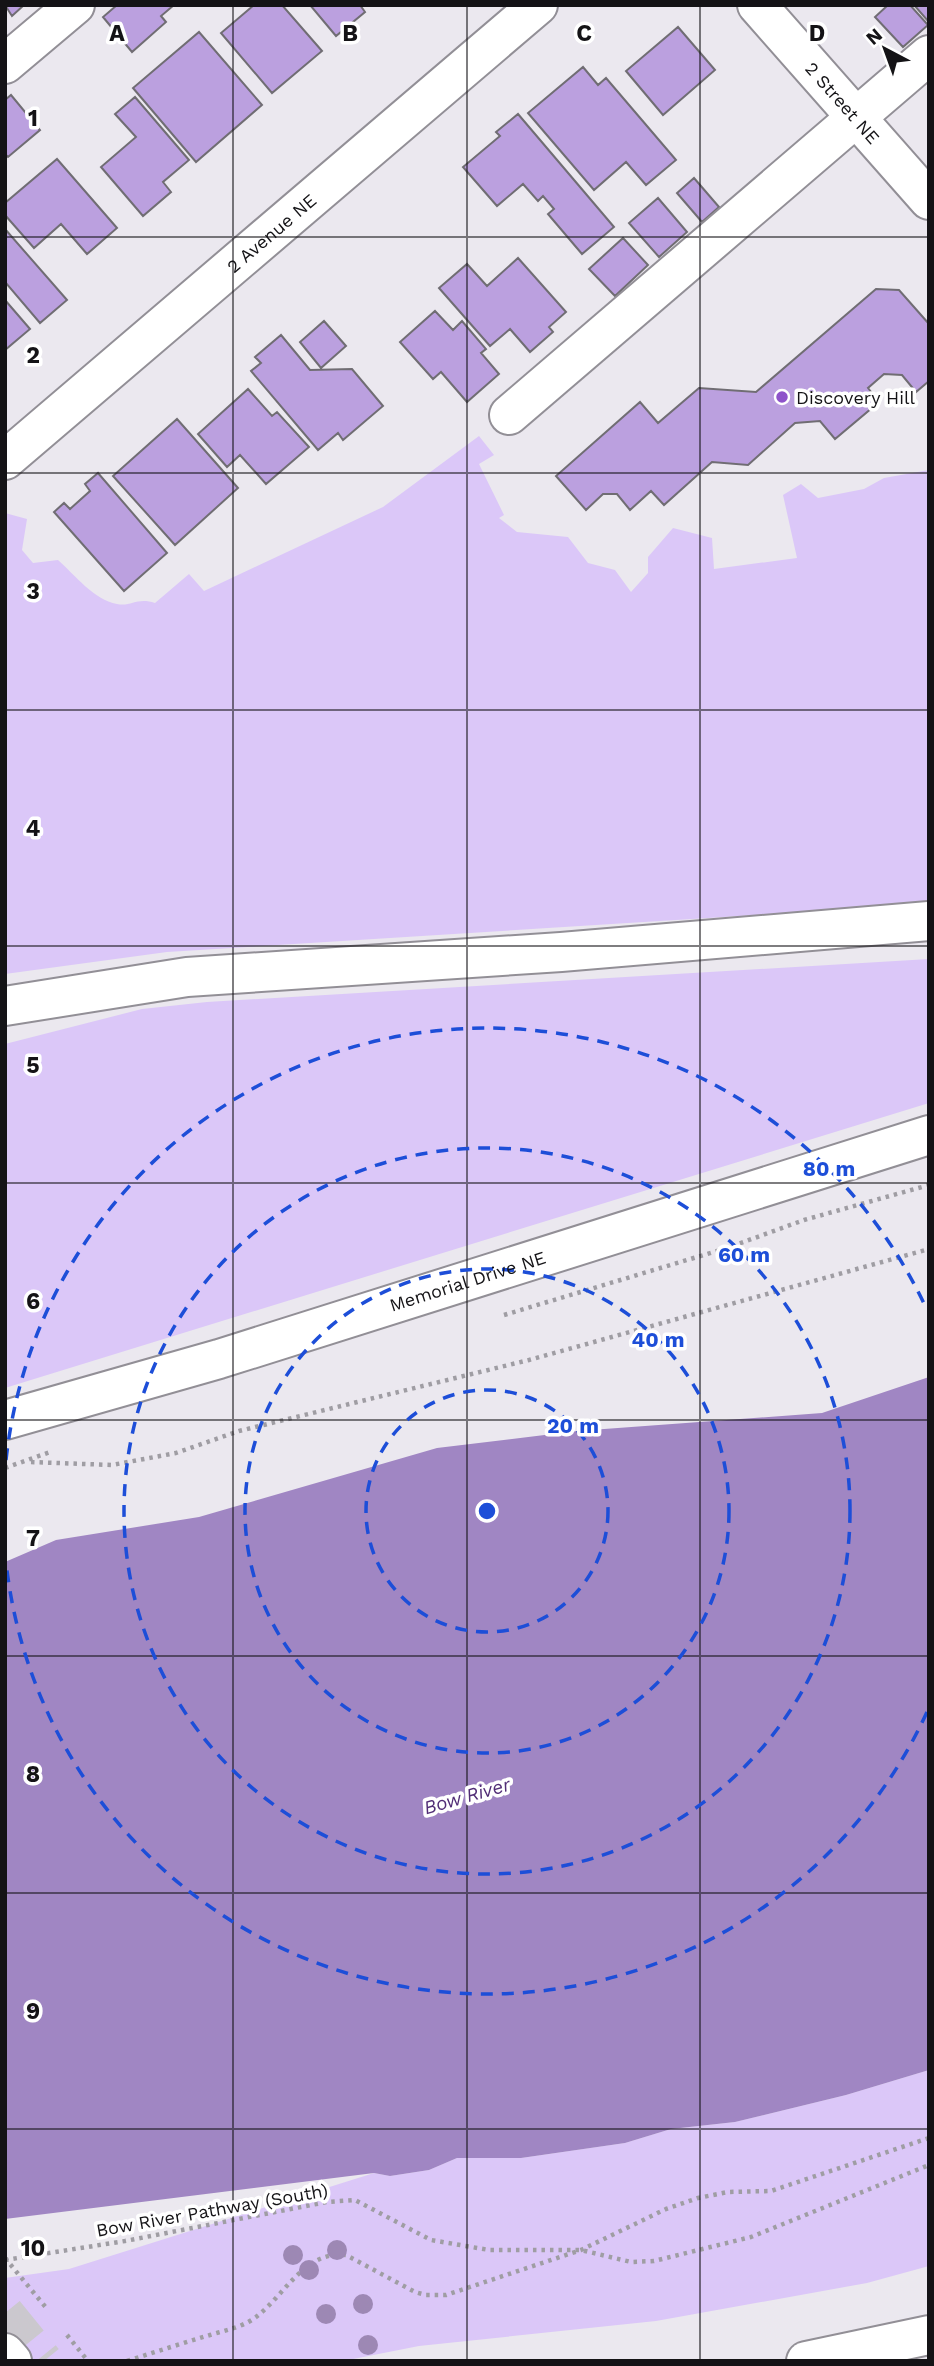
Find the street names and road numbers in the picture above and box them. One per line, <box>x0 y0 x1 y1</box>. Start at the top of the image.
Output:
street label: 2 Street NE <box>801 57 885 148</box>
street label: 2 Avenue NE <box>222 189 320 277</box>
street label: Memorial Drive NE <box>387 1246 548 1315</box>
street label: Bow River Pathway (South) <box>95 2179 329 2241</box>

